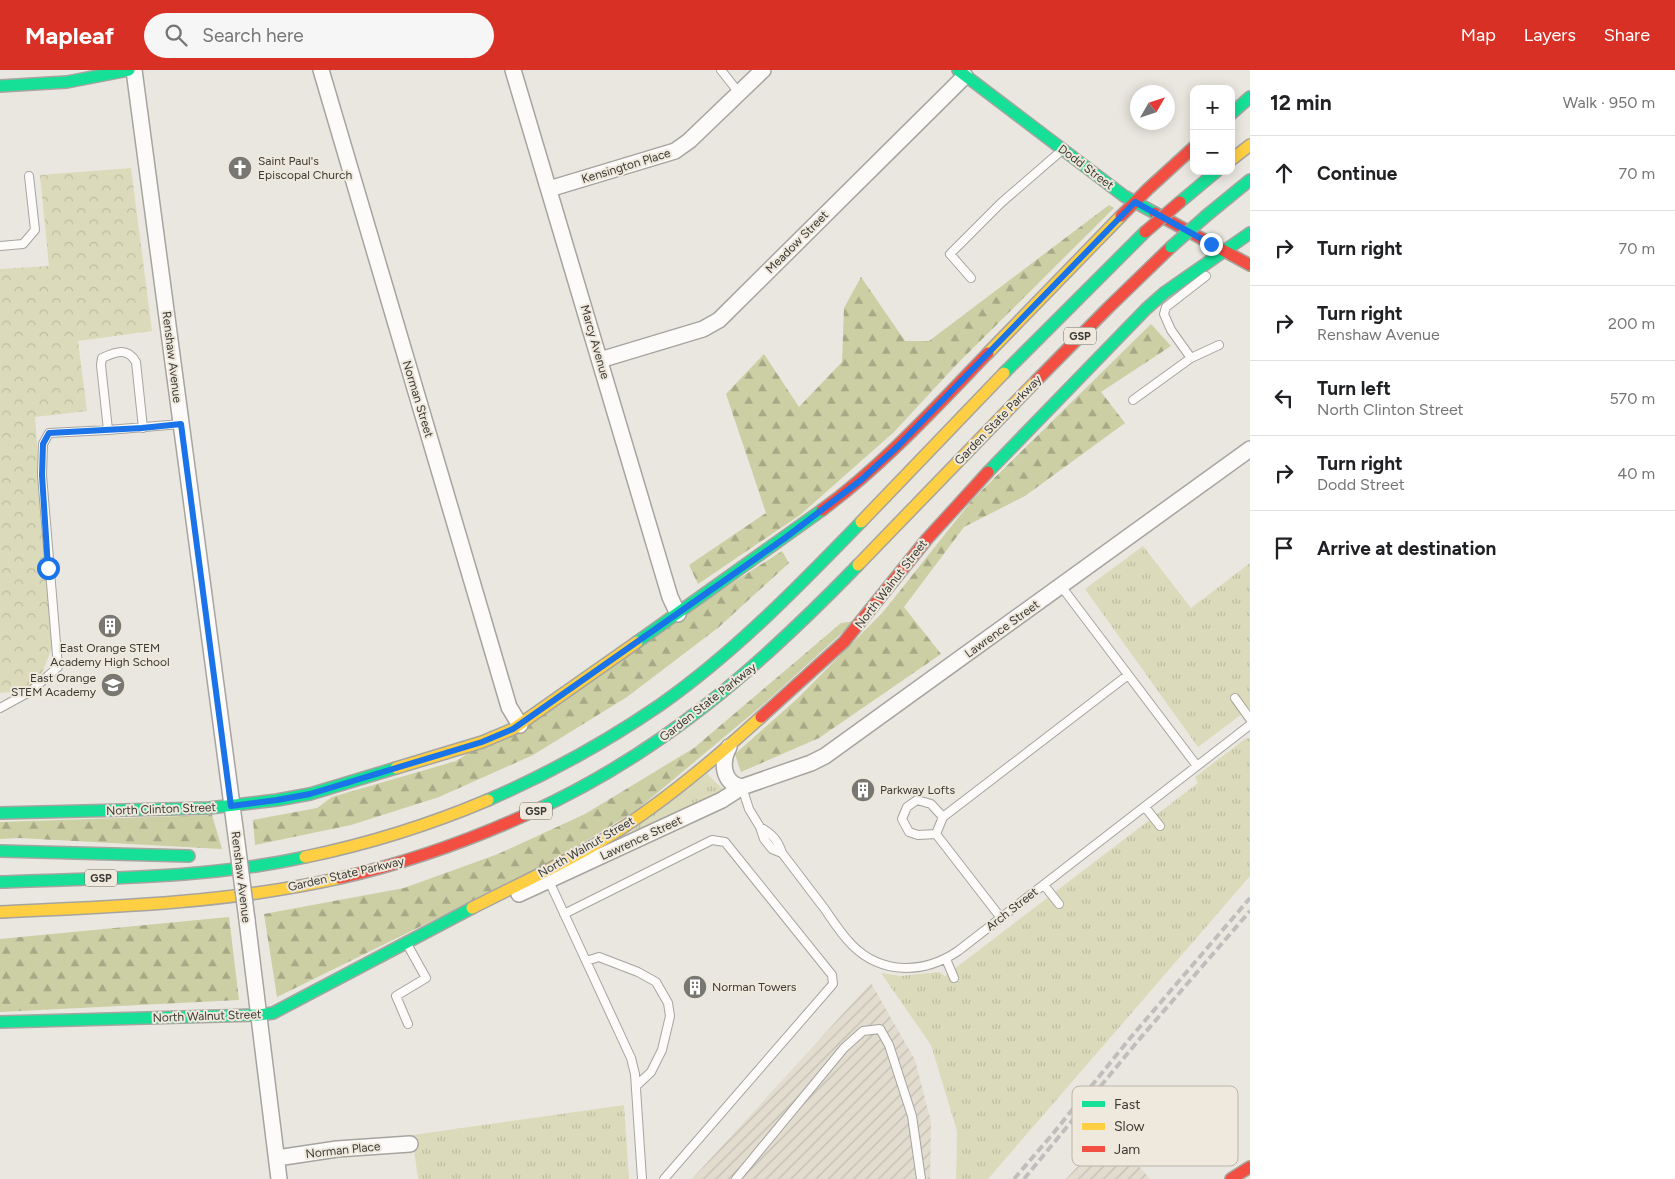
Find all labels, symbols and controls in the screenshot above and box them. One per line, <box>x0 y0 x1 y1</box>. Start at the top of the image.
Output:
search box <box>144 13 494 58</box>
text: Mapleaf <box>25 21 114 50</box>
icon: search <box>162 21 190 49</box>
text: Search here <box>202 24 304 47</box>
text: Map <box>1461 24 1496 46</box>
text: Layers <box>1524 24 1576 46</box>
text: Share <box>1604 24 1650 46</box>
north arrow <box>1130 85 1175 130</box>
map controls <box>1190 85 1235 175</box>
button: + <box>1190 85 1235 130</box>
text: 12 min <box>1270 90 1332 115</box>
text: Walk · 950 m <box>1563 93 1655 112</box>
button: − <box>1190 130 1235 175</box>
street label: Dodd Street <box>1055 142 1117 193</box>
street label: Kensington Place <box>580 146 673 186</box>
place label: Saint Paul's Episcopal Church <box>258 154 352 182</box>
church icon: Saint Paul's Episcopal Church <box>227 155 253 181</box>
icon: ahead <box>1270 159 1298 187</box>
text: Continue <box>1317 162 1397 185</box>
text: 70 m <box>1619 164 1655 183</box>
street label: Meadow Street <box>763 208 831 276</box>
route end <box>1200 233 1223 256</box>
icon: right <box>1270 234 1298 262</box>
text: Turn right <box>1317 237 1403 260</box>
text: 70 m <box>1619 239 1655 258</box>
text: Turn right <box>1317 302 1403 325</box>
street label: Marcy Avenue <box>578 303 612 381</box>
icon: right <box>1270 309 1298 337</box>
street label: Renshaw Avenue <box>159 310 185 404</box>
text: 200 m <box>1608 314 1655 333</box>
text: Renshaw Avenue <box>1317 325 1440 344</box>
road number: GSP <box>1064 328 1096 344</box>
street label: Norman Street <box>400 359 437 440</box>
street label: Garden State Parkway <box>952 372 1045 468</box>
text: Turn left <box>1317 377 1391 400</box>
icon: left <box>1270 384 1298 412</box>
text: 570 m <box>1609 389 1655 408</box>
text: North Clinton Street <box>1317 400 1464 419</box>
text: Turn right <box>1317 452 1403 475</box>
icon: right <box>1270 459 1298 487</box>
text: 40 m <box>1617 464 1655 483</box>
text: Dodd Street <box>1317 475 1405 494</box>
icon: arrive <box>1270 534 1298 562</box>
street label: North Walnut Street <box>852 536 930 631</box>
text: Arrive at destination <box>1317 537 1496 560</box>
route start <box>37 557 60 580</box>
street label: Lawrence Street <box>962 597 1042 661</box>
building icon: East Orange STEM Academy High School <box>97 613 123 639</box>
place label: East Orange STEM Academy High School <box>50 641 170 669</box>
street label: Garden State Parkway <box>657 659 760 744</box>
place label: East Orange STEM Academy <box>11 671 97 699</box>
school or university icon: East Orange STEM Academy <box>100 672 126 698</box>
building icon: Parkway Lofts <box>850 777 876 803</box>
place label: Parkway Lofts <box>880 783 956 797</box>
street label: North Clinton Street <box>106 800 217 818</box>
road number: GSP <box>520 802 552 819</box>
street label: Lawrence Street <box>598 813 685 863</box>
street label: North Walnut Street <box>535 814 637 880</box>
street label: Renshaw Avenue <box>228 830 254 924</box>
street label: Garden State Parkway <box>286 854 406 894</box>
road number: GSP <box>85 870 117 886</box>
street label: Arch Street <box>983 884 1041 934</box>
building icon: Norman Towers <box>682 974 708 1000</box>
place label: Norman Towers <box>712 980 797 994</box>
street label: North Walnut Street <box>152 1007 262 1025</box>
legend <box>1072 1086 1238 1166</box>
text: Fast <box>1114 1096 1140 1113</box>
text: Slow <box>1114 1118 1145 1135</box>
street label: Norman Place <box>305 1139 381 1161</box>
text: Jam <box>1114 1141 1140 1158</box>

